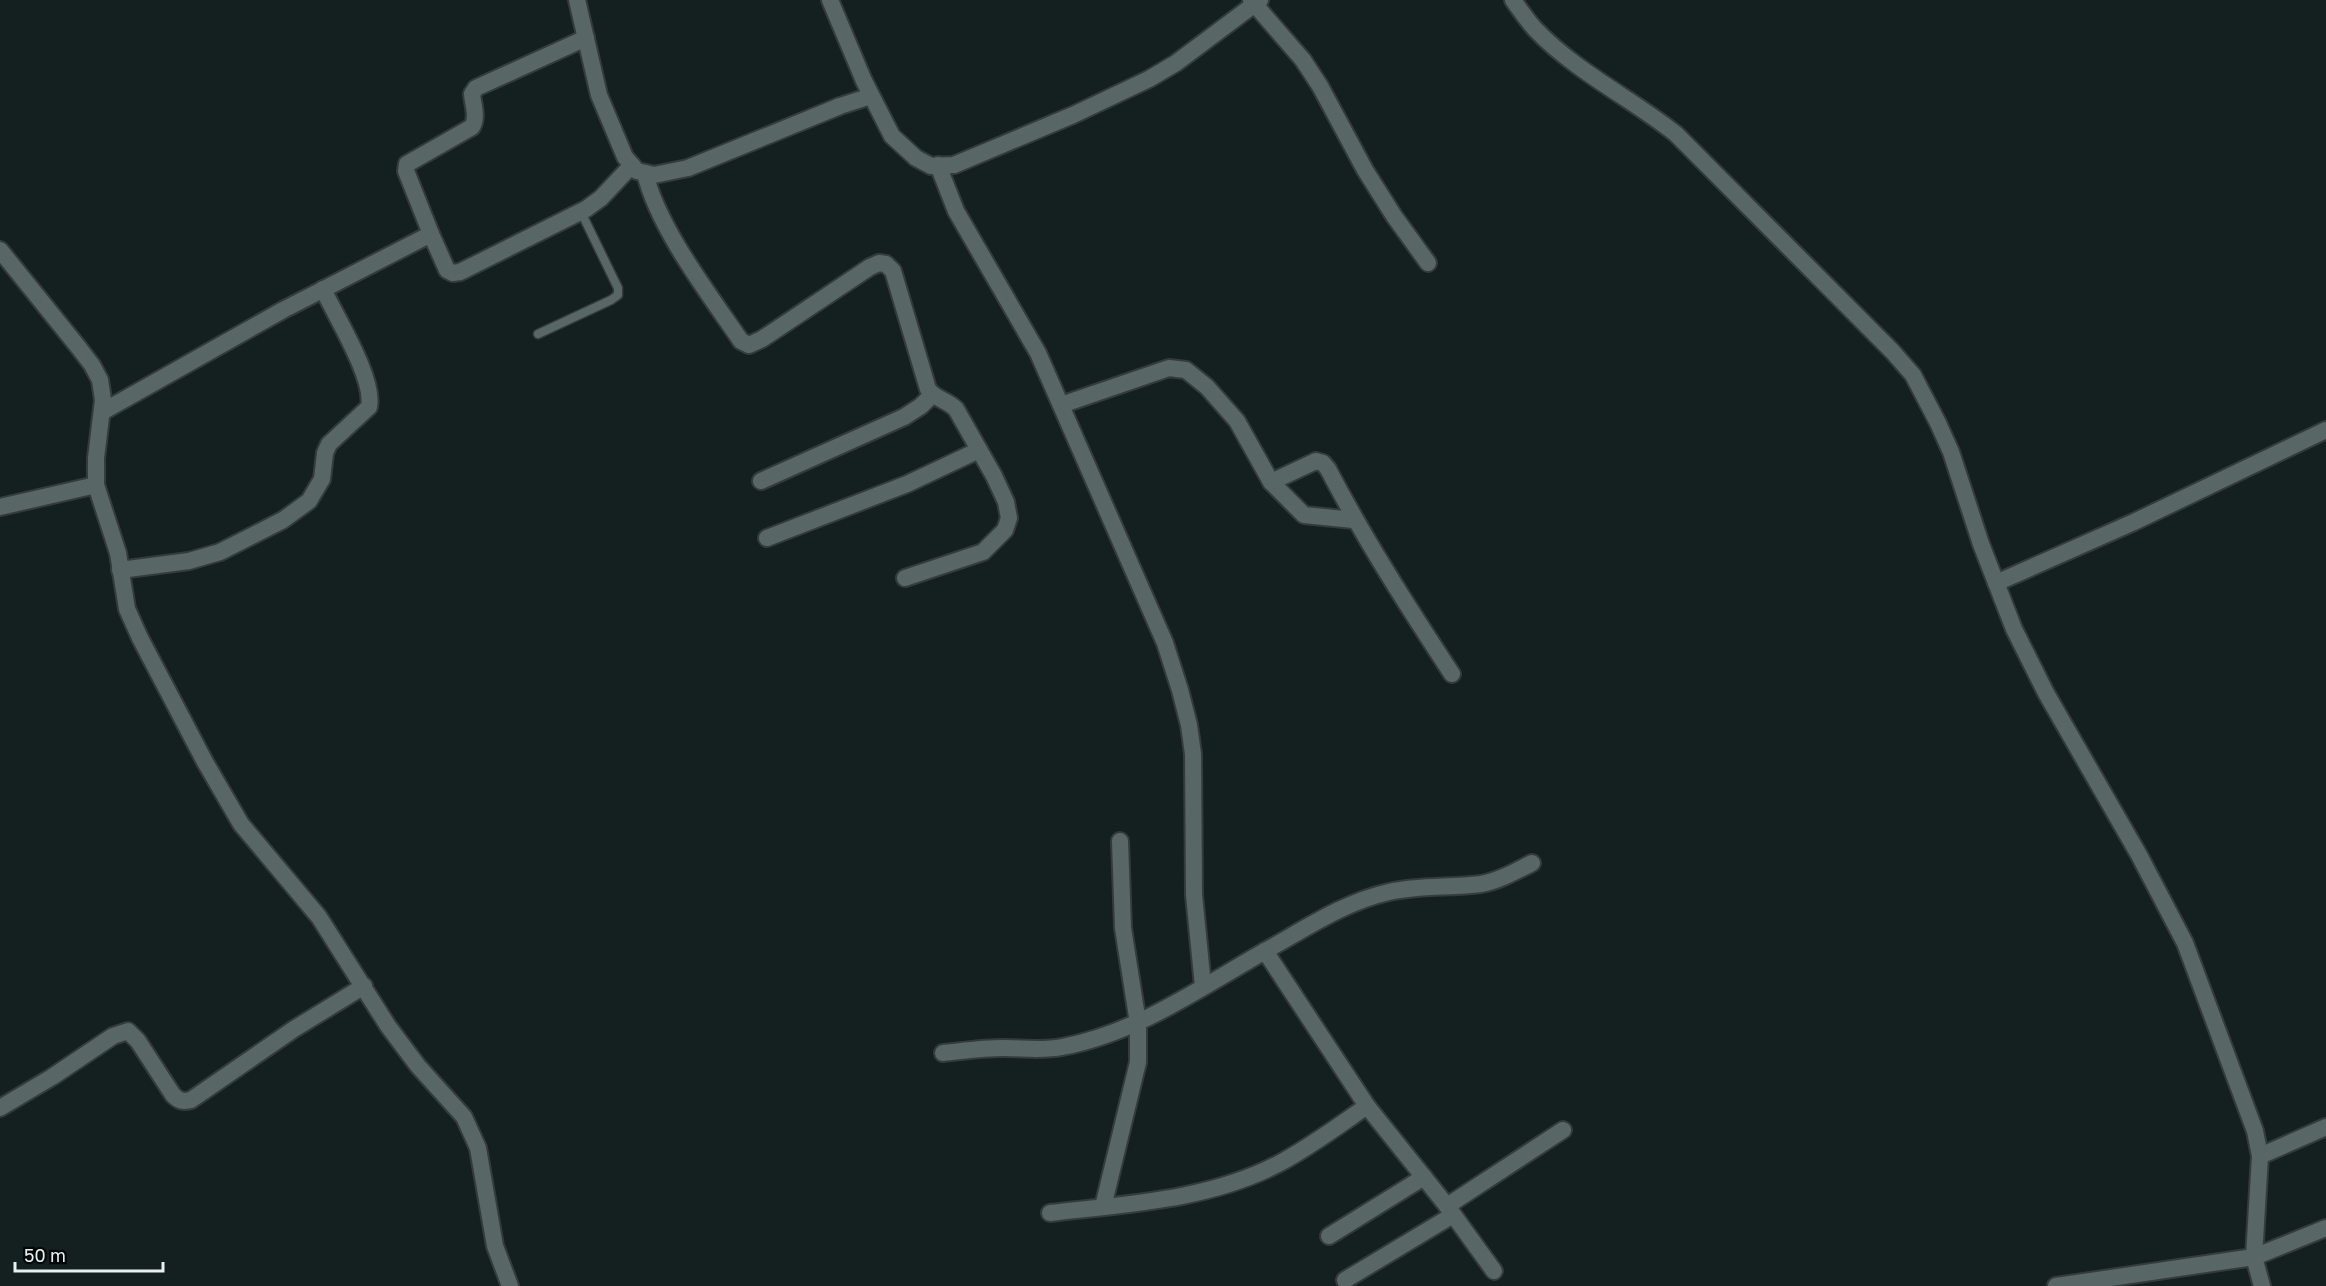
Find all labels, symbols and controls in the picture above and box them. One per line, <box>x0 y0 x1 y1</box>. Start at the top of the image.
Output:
scale bar <box>15 1235 164 1273</box>
text: 50 m <box>24 1244 66 1266</box>

